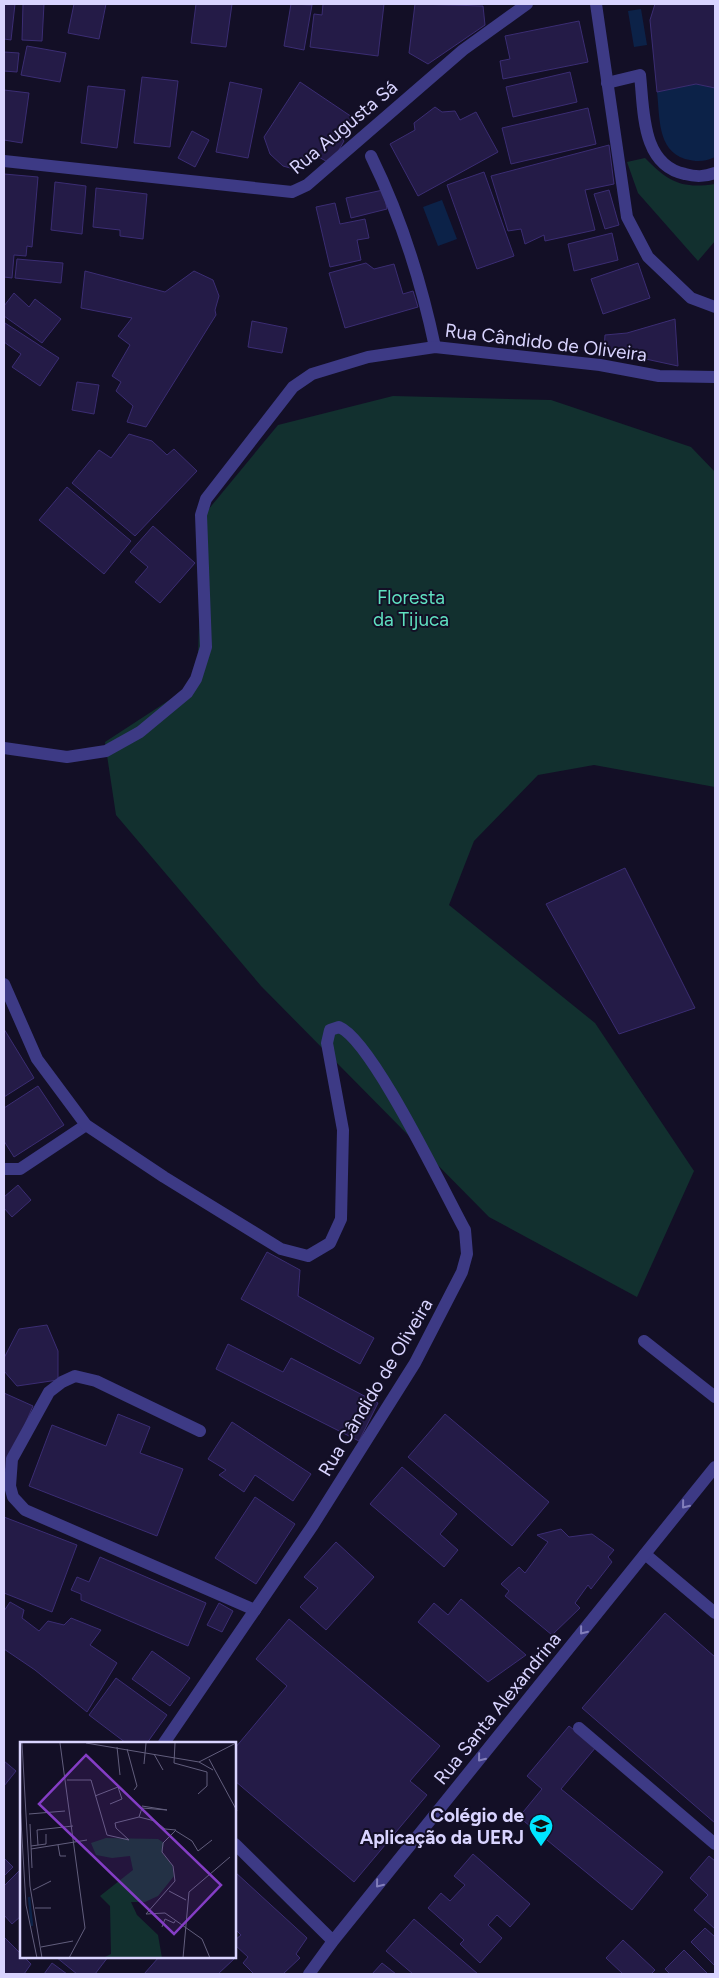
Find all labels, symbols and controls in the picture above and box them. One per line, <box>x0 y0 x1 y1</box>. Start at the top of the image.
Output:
street label: Rua Augusta Sá <box>285 76 402 179</box>
street label: Rua Cândido de Oliveira <box>444 319 648 366</box>
park label: Floresta da Tijuca <box>373 586 449 631</box>
street label: Rua Cândido de Oliveira <box>313 1294 438 1480</box>
one-way arrow <box>682 1499 690 1508</box>
one-way arrow <box>579 1626 588 1635</box>
street label: Rua Santa Alexandrina <box>429 1628 566 1789</box>
inset map <box>20 1742 236 1958</box>
one-way arrow <box>478 1752 486 1761</box>
place label: Colégio de Aplicação da UERJ <box>360 1804 524 1849</box>
school or university icon: Colégio de Aplicação da UERJ <box>528 1813 554 1847</box>
one-way arrow <box>375 1879 384 1888</box>

